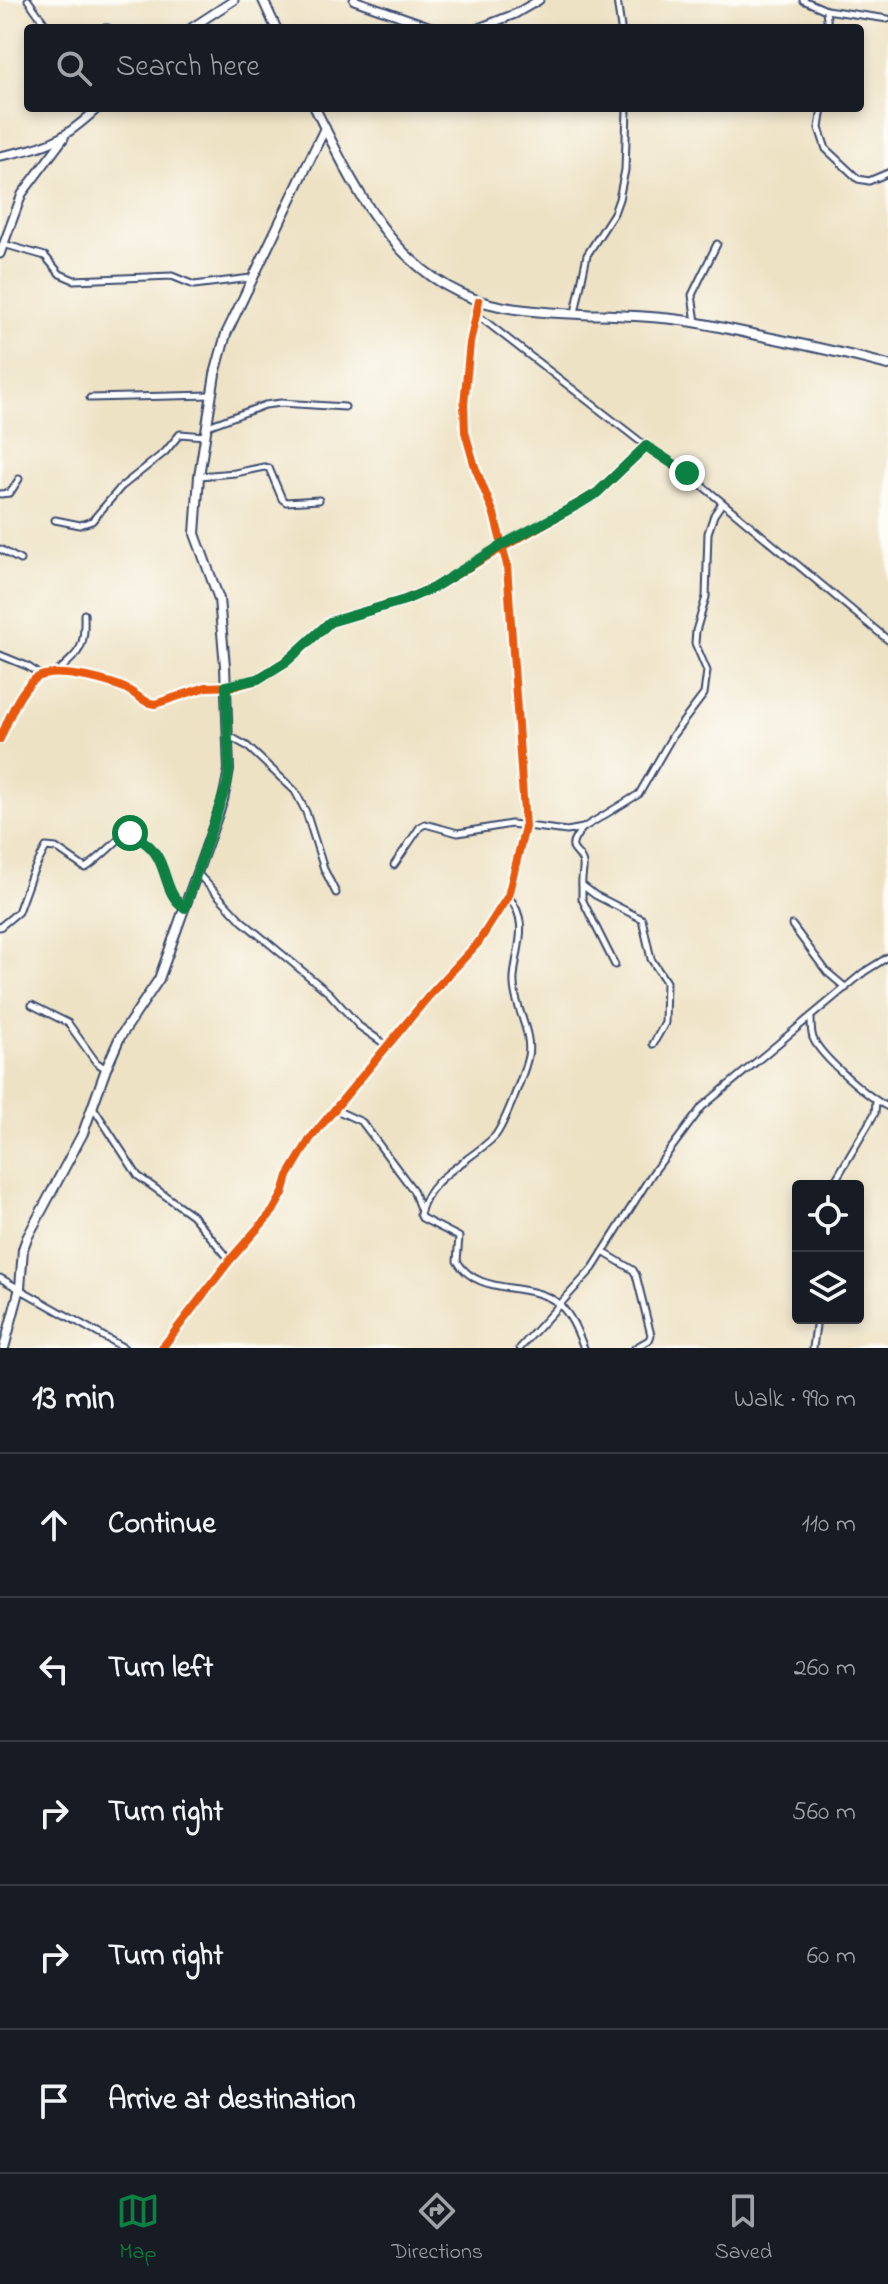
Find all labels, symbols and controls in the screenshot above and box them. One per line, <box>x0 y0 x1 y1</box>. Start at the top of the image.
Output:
search box <box>24 24 864 112</box>
icon: search <box>52 46 96 90</box>
text: Search here <box>116 46 260 90</box>
route end <box>669 455 705 491</box>
route start <box>112 815 148 851</box>
map controls <box>792 1180 864 1324</box>
button: locate <box>792 1180 864 1252</box>
button: layers <box>792 1252 864 1324</box>
text: 13 min <box>32 1375 115 1425</box>
text: Walk · 990 m <box>734 1381 856 1419</box>
icon: ahead <box>32 1503 76 1547</box>
text: Continue <box>108 1503 216 1547</box>
text: 110 m <box>802 1506 856 1544</box>
icon: left <box>32 1647 76 1691</box>
text: Turn left <box>108 1647 213 1691</box>
text: 260 m <box>794 1650 856 1688</box>
icon: right <box>32 1791 76 1835</box>
text: Turn right <box>108 1791 223 1835</box>
text: 560 m <box>792 1794 856 1832</box>
icon: right <box>32 1935 76 1979</box>
text: Turn right <box>108 1935 223 1979</box>
text: 60 m <box>807 1938 856 1976</box>
icon: arrive <box>32 2079 76 2123</box>
text: Arrive at destination <box>108 2079 356 2123</box>
tab: Map <box>116 2189 160 2269</box>
tab: Directions <box>392 2189 483 2269</box>
tab: Saved <box>715 2189 772 2269</box>

